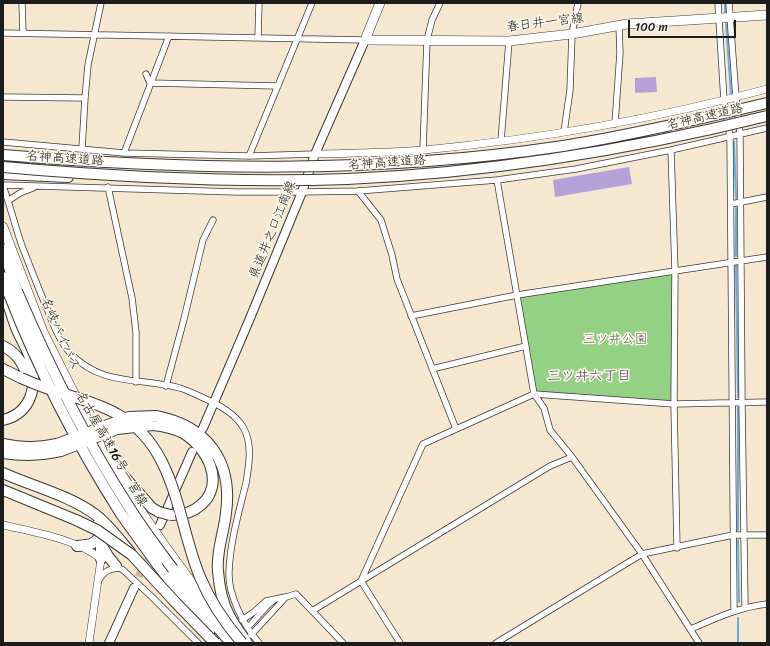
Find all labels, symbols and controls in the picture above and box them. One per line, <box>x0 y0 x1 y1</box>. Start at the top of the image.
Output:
street label: 春日井一宮線 <box>505 11 585 35</box>
scale bar <box>630 12 738 38</box>
text: 100 m <box>635 16 668 38</box>
street label: 名神高速道路 <box>665 101 745 133</box>
street label: 名神高速道路 <box>26 148 104 170</box>
street label: 名神高速道路 <box>348 152 426 174</box>
street label: 県道井之口江南線 <box>246 179 300 281</box>
street label: 名岐バイパス <box>37 295 83 373</box>
park label: 三ツ井公園 <box>583 332 647 348</box>
district label: 三ツ井六丁目 <box>547 368 631 384</box>
street label: 名古屋高速16号一宮線 <box>72 389 150 509</box>

